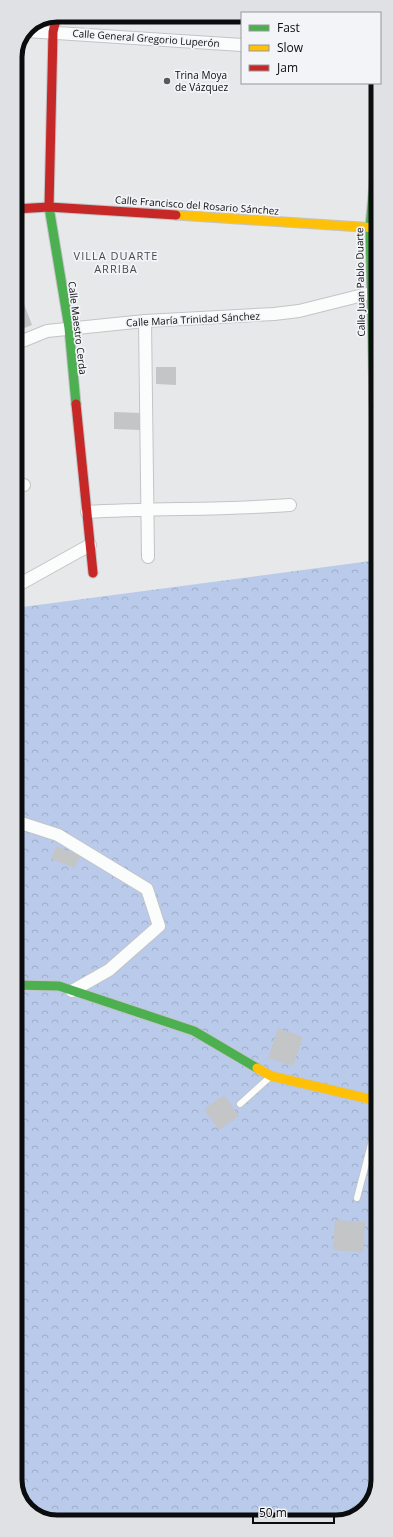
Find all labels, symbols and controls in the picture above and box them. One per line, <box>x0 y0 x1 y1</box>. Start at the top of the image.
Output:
legend <box>241 12 381 84</box>
text: Fast <box>277 19 300 36</box>
street label: Calle General Gregorio Luperón <box>72 26 220 50</box>
text: Slow <box>277 39 304 56</box>
text: Jam <box>276 59 298 76</box>
place label: Trina Moya de Vázquez <box>175 68 228 94</box>
marker: Trina Moya de Vázquez <box>162 76 172 86</box>
street label: Calle Francisco del Rosario Sánchez <box>114 192 280 218</box>
street label: Calle Juan Pablo Duarte <box>352 227 368 337</box>
district label: VILLA DUARTE ARRIBA <box>74 248 158 276</box>
street label: Calle Maestro Cerda <box>65 280 91 376</box>
street label: Calle María Trinidad Sánchez <box>126 308 261 329</box>
scale bar <box>253 1499 334 1525</box>
text: 50 m <box>259 1504 287 1521</box>

